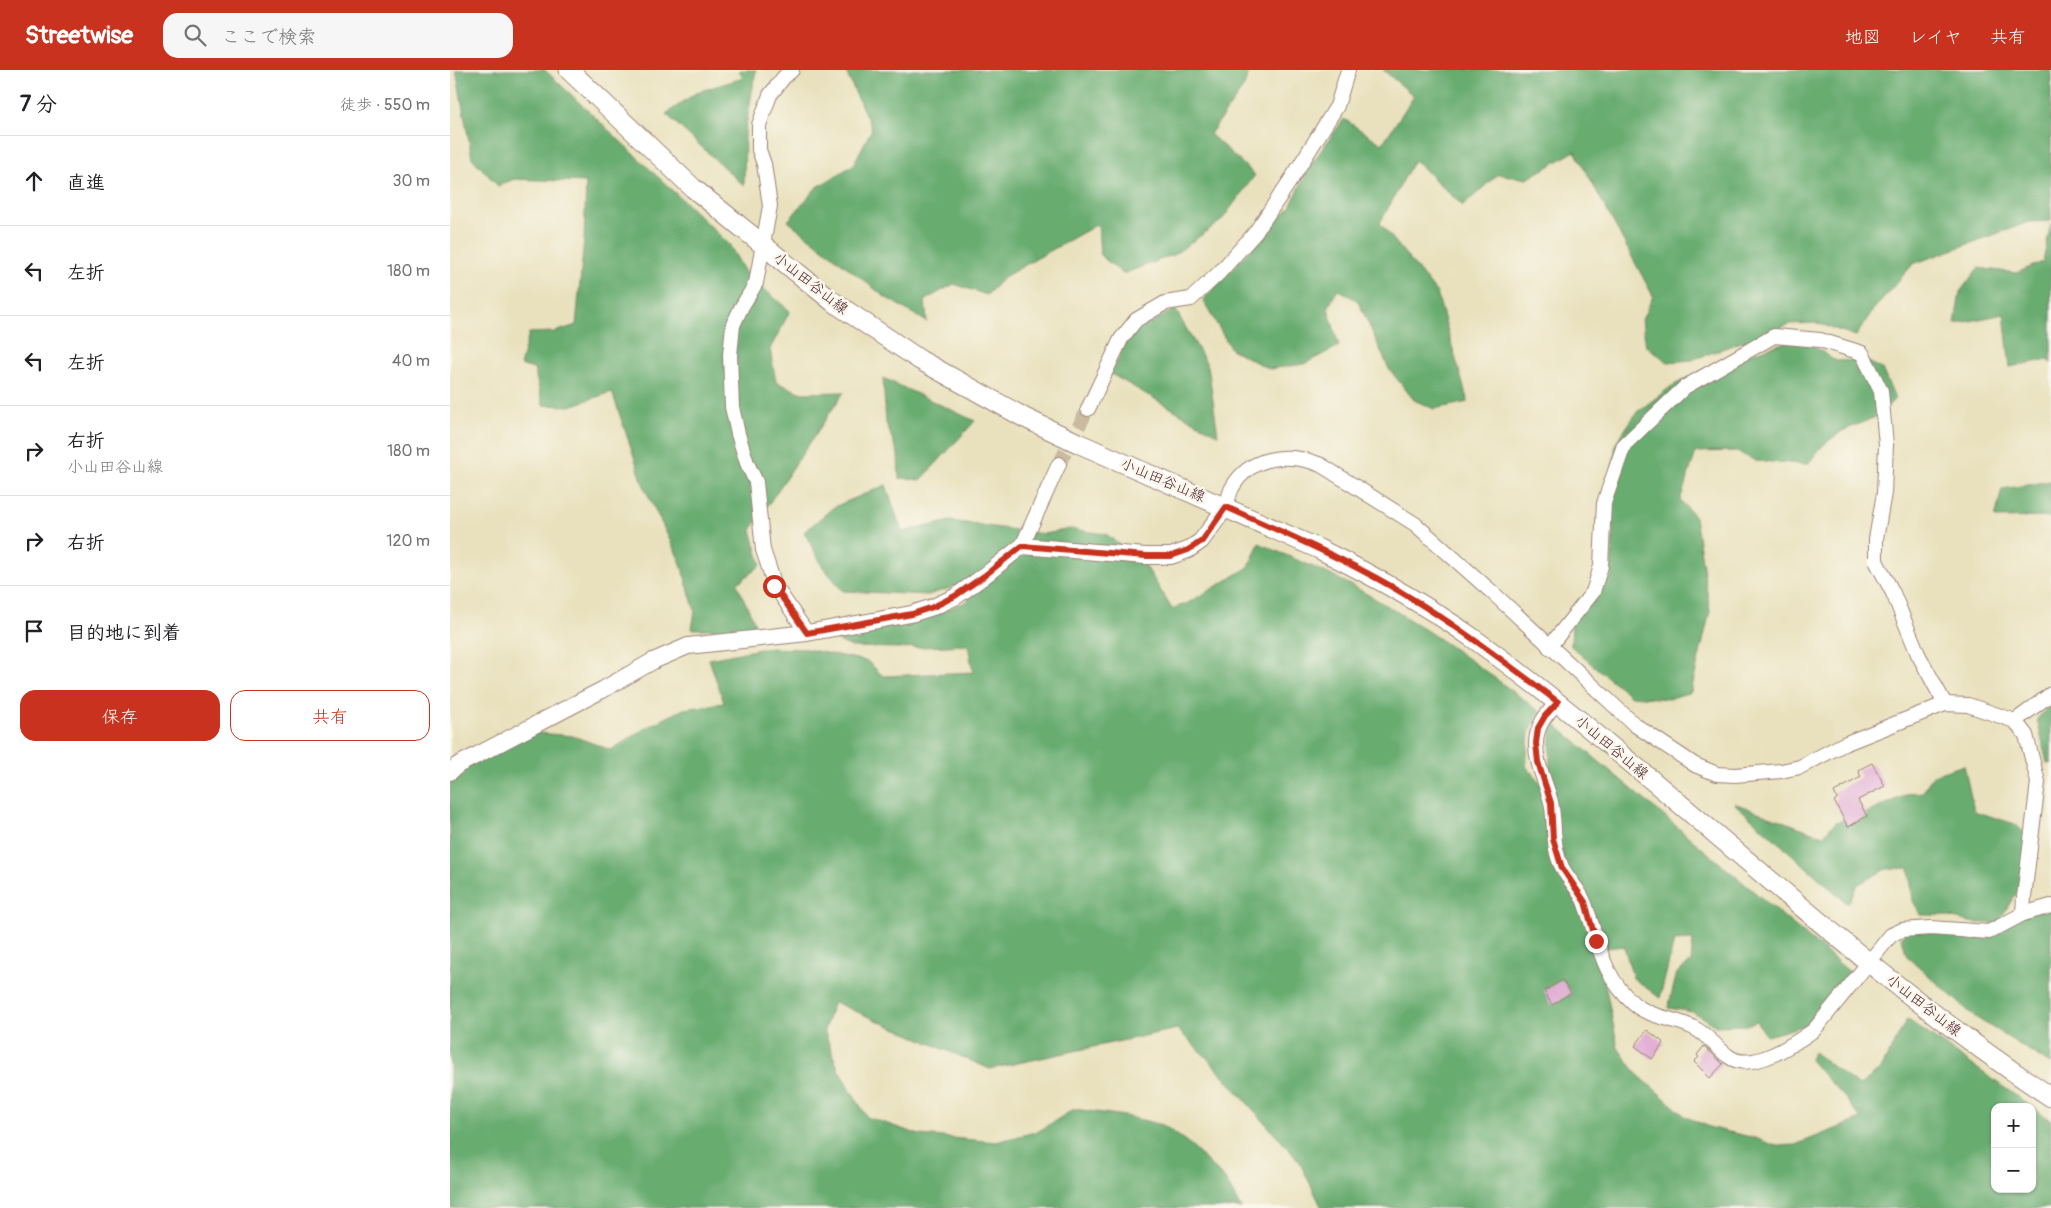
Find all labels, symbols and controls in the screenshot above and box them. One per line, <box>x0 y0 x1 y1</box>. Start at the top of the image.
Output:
search box <box>163 13 513 58</box>
text: Streetwise <box>25 21 133 50</box>
icon: search <box>181 21 209 49</box>
text: ここで検索 <box>221 25 316 49</box>
text: 地図 <box>1845 26 1881 49</box>
text: レイヤ <box>1909 26 1962 49</box>
text: 共有 <box>1990 26 2026 49</box>
text: 7 分 <box>20 91 57 118</box>
text: 徒歩 · 550 m <box>340 95 430 115</box>
icon: ahead <box>20 167 48 195</box>
text: 直進 <box>67 171 105 195</box>
text: 30 m <box>392 171 430 191</box>
street label: 小山田谷山線 <box>769 248 852 319</box>
icon: left <box>20 257 48 285</box>
text: 左折 <box>67 261 105 285</box>
text: 180 m <box>387 261 430 281</box>
icon: left <box>20 347 48 375</box>
text: 左折 <box>67 351 105 375</box>
text: 40 m <box>392 351 430 371</box>
text: 右折 <box>67 429 105 453</box>
icon: right <box>20 437 48 465</box>
text: 180 m <box>387 441 430 461</box>
street label: 小山田谷山線 <box>1118 454 1208 507</box>
text: 小山田谷山線 <box>67 457 163 477</box>
icon: right <box>20 527 48 555</box>
text: 右折 <box>67 531 105 555</box>
text: 120 m <box>386 531 430 551</box>
route start <box>763 575 786 598</box>
icon: arrive <box>20 617 48 645</box>
text: 目的地に到着 <box>67 621 181 645</box>
button: 保存 <box>20 690 220 741</box>
button: 共有 <box>230 690 430 741</box>
street label: 小山田谷山線 <box>1571 711 1652 784</box>
route end <box>1585 930 1608 953</box>
street label: 小山田谷山線 <box>1882 970 1965 1041</box>
map controls <box>1991 1103 2036 1193</box>
button: + <box>1991 1103 2036 1148</box>
button: − <box>1991 1148 2036 1193</box>

